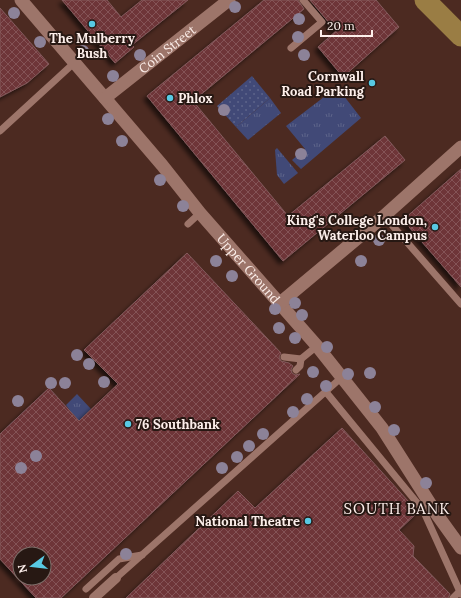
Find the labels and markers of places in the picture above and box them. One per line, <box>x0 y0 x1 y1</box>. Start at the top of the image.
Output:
marker: The Mulberry Bush <box>87 19 97 29</box>
place label: The Mulberry Bush <box>49 30 136 62</box>
place label: Cornwall Road Parking <box>281 68 365 100</box>
marker: Cornwall Road Parking <box>367 78 377 88</box>
place label: Phlox <box>178 90 213 107</box>
marker: Phlox <box>165 93 175 103</box>
place label: King's College London, Waterloo Campus <box>287 212 427 244</box>
marker: King's College London, Waterloo Campus <box>430 222 440 232</box>
place label: 76 Southbank <box>136 416 220 433</box>
marker: 76 Southbank <box>123 419 133 429</box>
place label: National Theatre <box>195 513 300 530</box>
marker: National Theatre <box>303 516 313 526</box>

